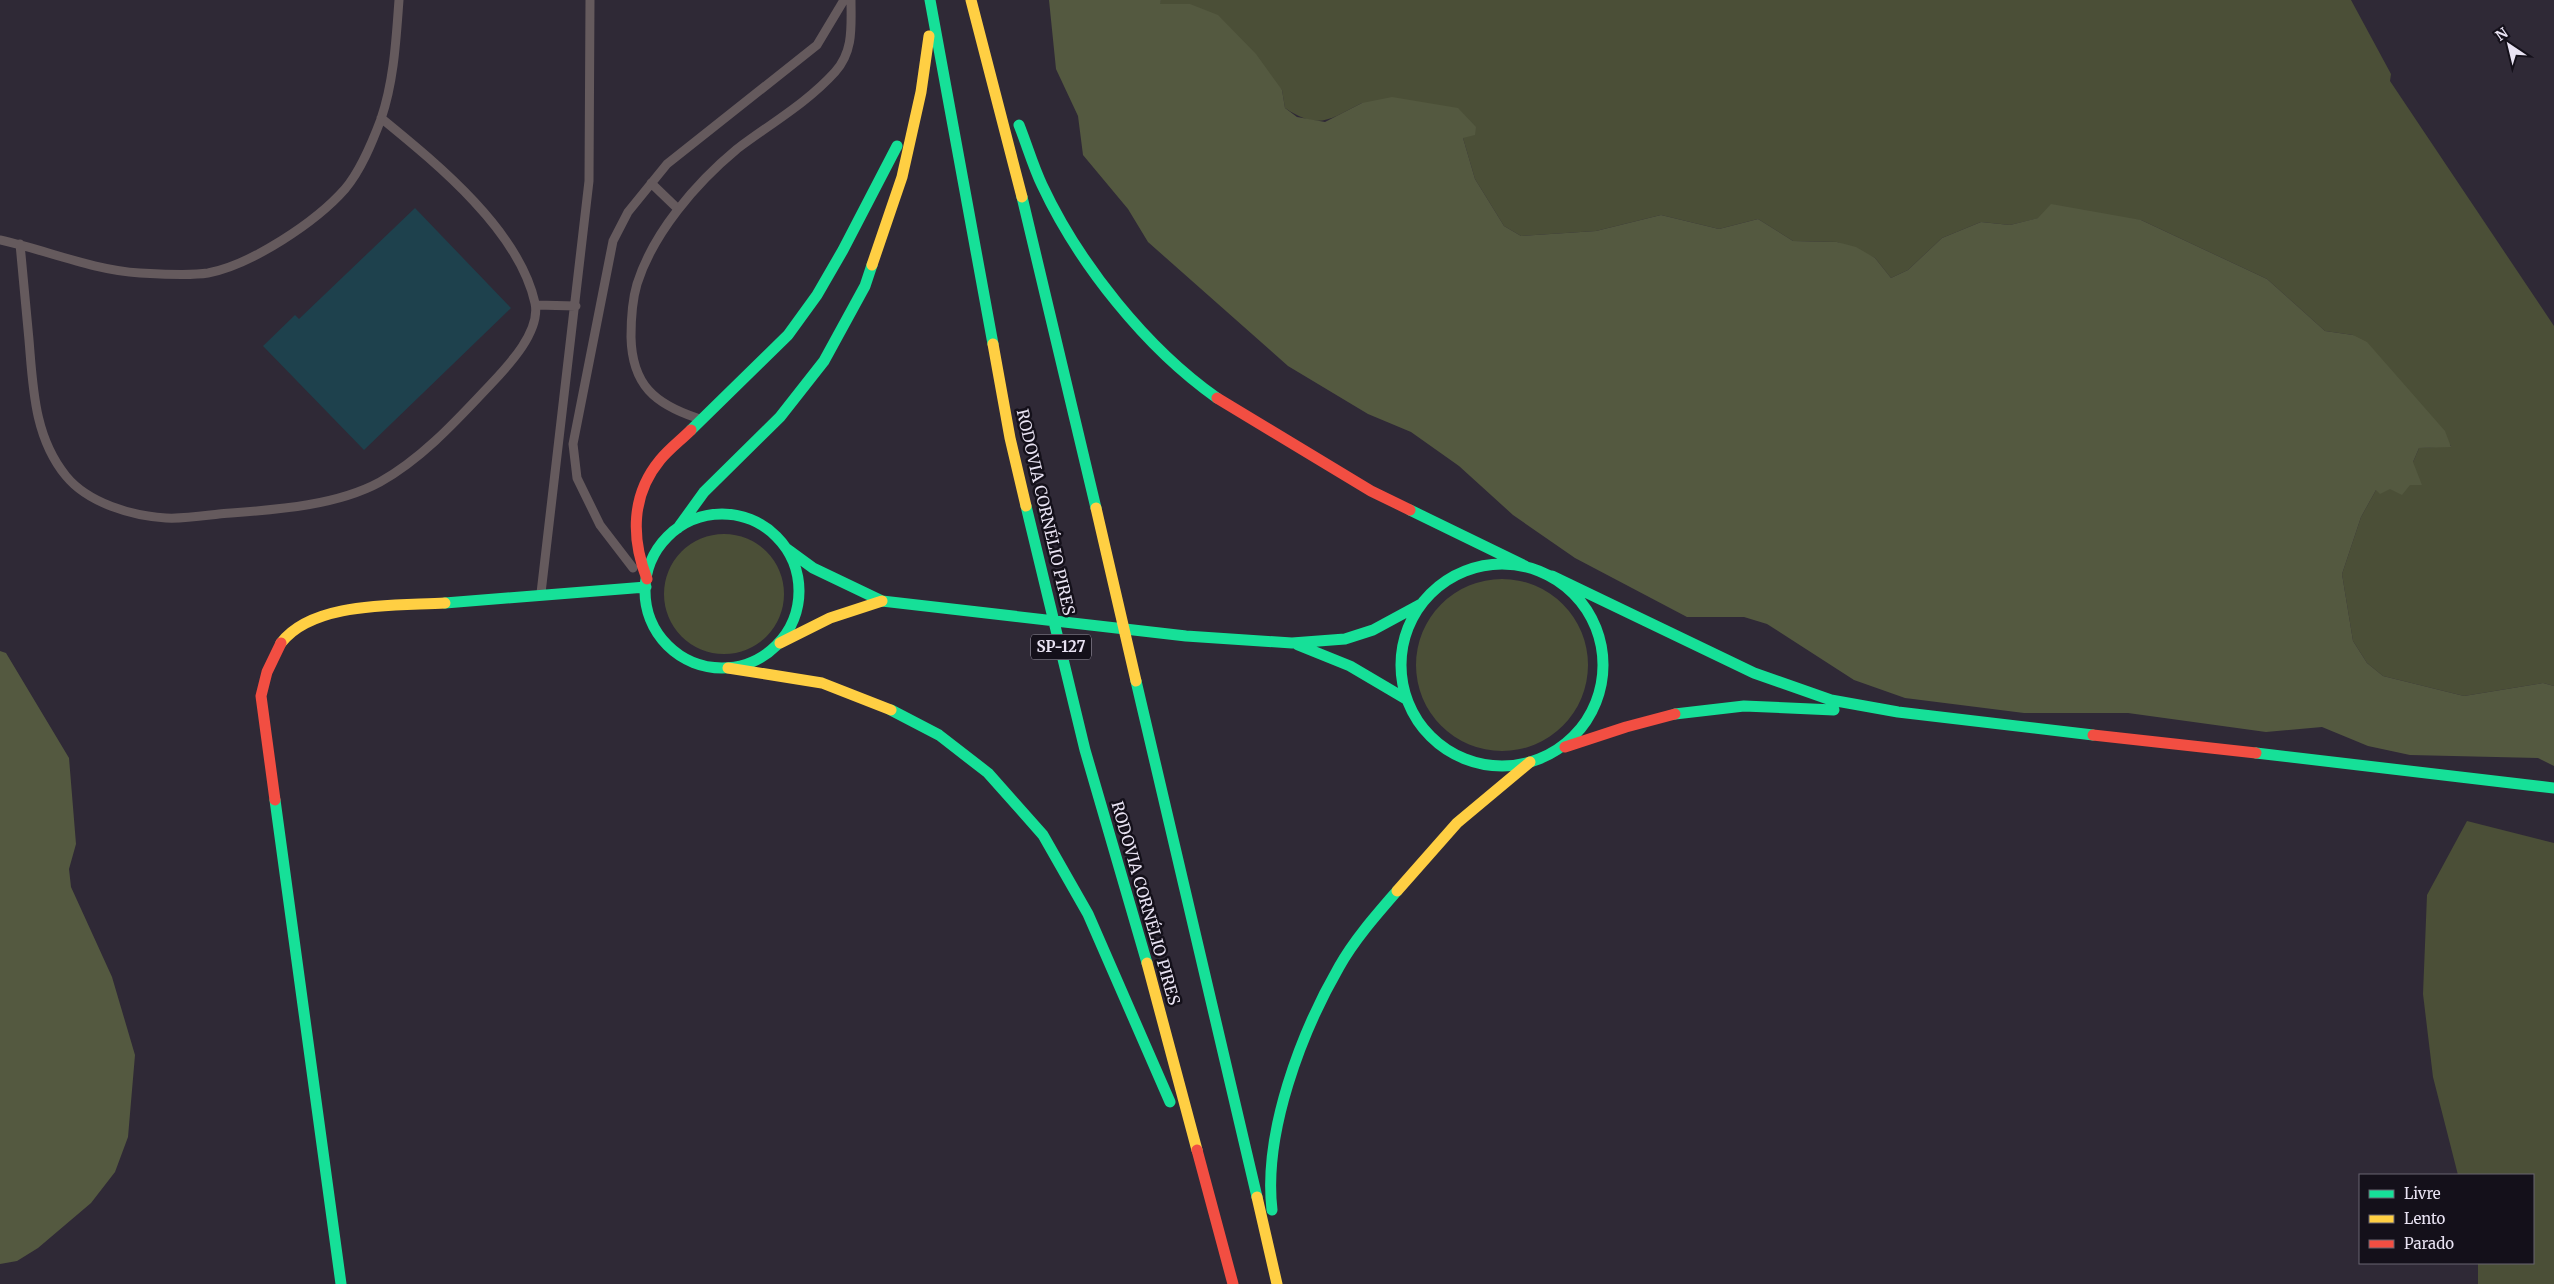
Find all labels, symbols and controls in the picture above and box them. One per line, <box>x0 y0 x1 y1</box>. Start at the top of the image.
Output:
north arrow <box>2484 20 2534 70</box>
text: N <box>2492 24 2511 45</box>
street label: RODOVIA CORNÉLIO PIRES <box>1013 407 1079 617</box>
road number: SP-127 <box>1031 634 1091 660</box>
street label: RODOVIA CORNÉLIO PIRES <box>1107 799 1185 1007</box>
legend <box>2359 1174 2534 1264</box>
text: Livre <box>2404 1184 2441 1203</box>
text: Lento <box>2404 1209 2446 1228</box>
text: Parado <box>2404 1234 2454 1253</box>

